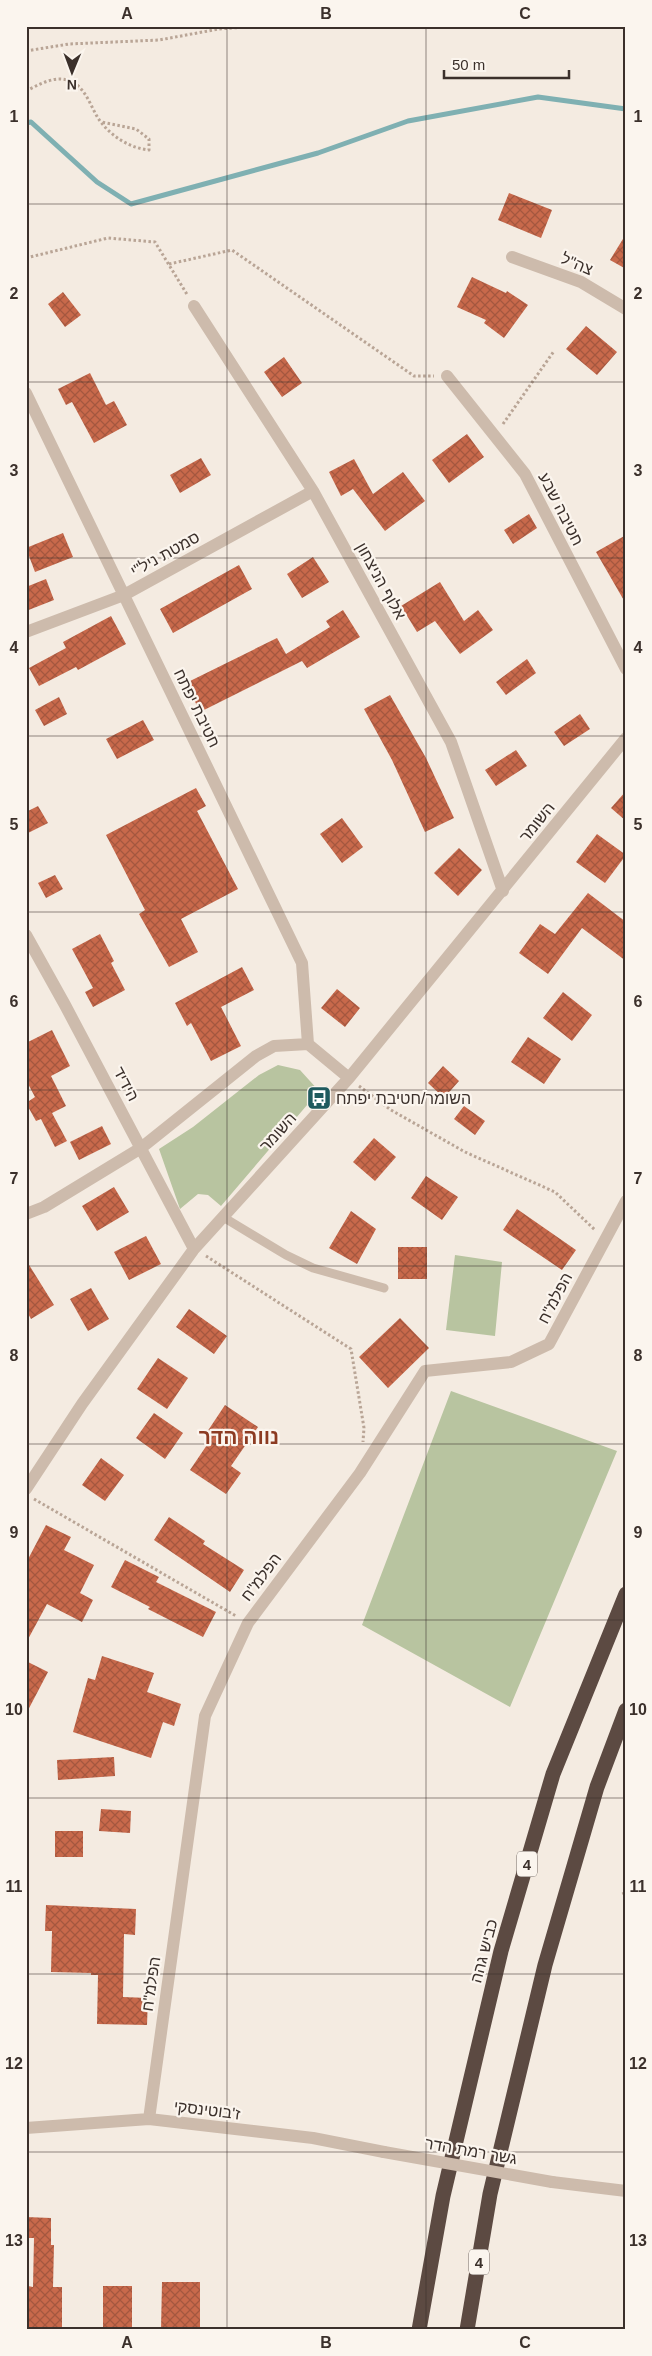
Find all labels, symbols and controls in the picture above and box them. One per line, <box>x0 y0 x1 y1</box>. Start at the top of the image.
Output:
text: A <box>121 5 133 22</box>
text: B <box>320 5 332 22</box>
text: C <box>519 5 531 22</box>
north arrow <box>48 48 98 98</box>
scale bar <box>444 48 570 80</box>
text: 50 m <box>452 56 485 73</box>
text: N <box>67 77 77 93</box>
text: 1 <box>10 108 19 125</box>
text: 1 <box>634 108 643 125</box>
street label: צה"ל <box>558 250 596 278</box>
text: 2 <box>10 285 19 302</box>
text: 2 <box>634 285 643 302</box>
text: 3 <box>10 462 19 479</box>
text: 3 <box>634 462 643 479</box>
street label: חטיבה שבע <box>535 470 587 548</box>
street label: סמטת ניל"י <box>128 528 202 580</box>
street label: אלוף הניצחון <box>353 540 409 622</box>
text: 4 <box>10 639 19 656</box>
text: 4 <box>634 639 643 656</box>
street label: חטיבת יפתח <box>171 666 223 750</box>
street label: השומר <box>516 799 558 845</box>
text: 5 <box>10 816 19 833</box>
text: 5 <box>634 816 643 833</box>
text: 6 <box>10 993 19 1010</box>
text: 6 <box>634 993 643 1010</box>
street label: הידיד <box>110 1064 142 1104</box>
bus stop icon: השומר/חטיבת יפתח <box>306 1085 332 1111</box>
place label: השומר/חטיבת יפתח <box>336 1090 471 1107</box>
street label: השומר <box>256 1109 300 1155</box>
text: 7 <box>10 1170 19 1187</box>
text: 7 <box>634 1170 643 1187</box>
street label: הפלמ"ח <box>535 1270 575 1326</box>
text: 8 <box>10 1347 19 1364</box>
text: 8 <box>634 1347 643 1364</box>
district label: נווה הדר <box>199 1425 279 1448</box>
text: 9 <box>10 1524 19 1541</box>
text: 9 <box>634 1524 643 1541</box>
street label: הפלמ"ח <box>238 1550 284 1604</box>
text: 10 <box>5 1701 23 1718</box>
text: 10 <box>629 1701 647 1718</box>
road number: 4 <box>517 1852 537 1876</box>
text: 11 <box>6 1878 23 1895</box>
text: 11 <box>630 1878 647 1895</box>
street label: כביש גהה <box>467 1917 501 1985</box>
street label: הפלמ"ח <box>139 1955 163 2013</box>
text: 12 <box>5 2055 23 2072</box>
text: 12 <box>629 2055 647 2072</box>
street label: ז'בוטינסקי <box>173 2097 241 2123</box>
street label: גשר רמת הדר <box>424 2135 519 2168</box>
text: 13 <box>5 2232 23 2249</box>
text: 13 <box>629 2232 647 2249</box>
road number: 4 <box>469 2250 489 2274</box>
text: A <box>121 2334 133 2351</box>
text: B <box>320 2334 332 2351</box>
text: C <box>519 2334 531 2351</box>

